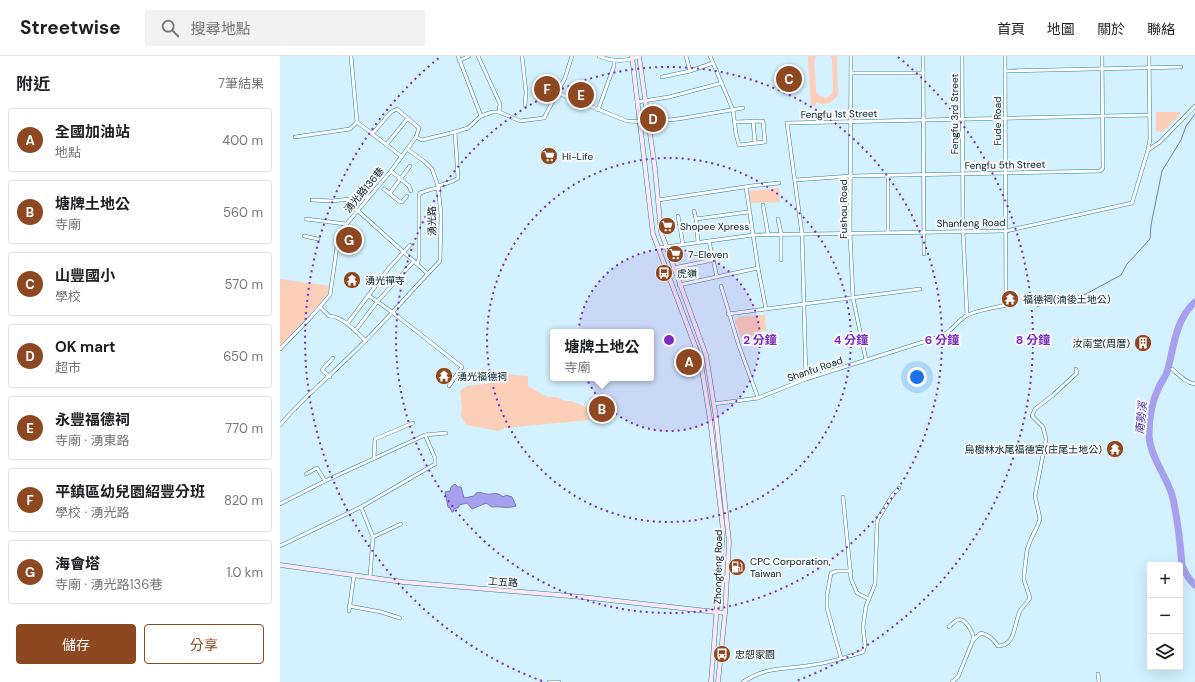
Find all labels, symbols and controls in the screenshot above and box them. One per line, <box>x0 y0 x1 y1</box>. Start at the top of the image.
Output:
search box <box>145 10 425 46</box>
text: Streetwise <box>20 15 121 40</box>
icon: search <box>159 17 181 39</box>
text: 搜尋地點 <box>191 19 251 39</box>
text: 首頁 <box>997 20 1025 38</box>
text: 地圖 <box>1047 20 1075 38</box>
text: 關於 <box>1097 20 1125 38</box>
text: 聯絡 <box>1147 20 1175 38</box>
pin: C <box>776 64 802 94</box>
text: 附近 <box>16 73 50 95</box>
pin: F <box>534 74 560 104</box>
street label: Fengfu 3rd Street <box>948 74 961 154</box>
text: 7筆結果 <box>218 75 264 92</box>
pin: E <box>568 80 594 110</box>
street label: Fude Road <box>991 97 1004 145</box>
pin: D <box>640 104 666 134</box>
street label: Fengfu 1st Street <box>801 107 878 121</box>
text: 全國加油站 <box>55 122 130 142</box>
text: A <box>25 132 35 149</box>
text: 400 m <box>222 132 263 149</box>
text: 地點 <box>55 144 81 161</box>
supermarket icon: Hi-Life <box>539 146 559 166</box>
place label: Hi-Life <box>562 150 593 163</box>
street label: Fengfu 5th Street <box>965 158 1046 172</box>
street label: 湧光路136巷 <box>341 165 387 215</box>
street label: Fushou Road <box>837 179 850 239</box>
text: 塘牌土地公 <box>55 194 130 214</box>
text: B <box>26 204 34 221</box>
text: 560 m <box>223 204 263 221</box>
street label: 湧光路 <box>425 206 439 236</box>
text: 寺廟 <box>55 216 81 233</box>
supermarket icon: Shopee Xpress <box>657 216 677 236</box>
street label: Shanfeng Road <box>936 216 1006 230</box>
place label: Shopee Xpress <box>680 220 749 233</box>
pin: G <box>336 225 362 255</box>
supermarket icon: 7-Eleven <box>665 244 685 264</box>
place label: 7-Eleven <box>688 248 728 261</box>
bus stop icon: 虎嶺 <box>654 263 674 283</box>
text: 山豐國小 <box>55 266 115 286</box>
place label: 虎嶺 <box>677 267 697 280</box>
temple icon: 湧光禪寺 <box>342 270 362 290</box>
place label: 湧光禪寺 <box>365 274 405 287</box>
text: C <box>25 276 35 293</box>
text: 570 m <box>225 276 263 293</box>
text: 學校 <box>55 288 81 305</box>
temple icon: 福德祠(湳後土地公) <box>1000 289 1020 309</box>
place label: 福德祠(湳後土地公) <box>1023 293 1111 306</box>
popup <box>550 329 654 381</box>
text: 2 分鐘 <box>743 332 777 348</box>
text: 4 分鐘 <box>834 332 868 348</box>
text: 6 分鐘 <box>925 332 959 348</box>
text: 8 分鐘 <box>1016 332 1050 348</box>
centre of rings <box>662 333 676 347</box>
building icon: 汝南堂(周厝) <box>1133 333 1153 353</box>
text: OK mart <box>55 337 116 357</box>
text: 塘牌土地公 <box>564 337 640 357</box>
place label: 汝南堂(周厝) <box>1073 337 1130 350</box>
pin: A <box>676 347 702 377</box>
text: D <box>25 348 35 365</box>
text: 650 m <box>223 348 263 365</box>
street label: Shanfu Road <box>786 353 844 385</box>
text: 超市 <box>55 359 81 376</box>
text: 寺廟 <box>564 359 591 376</box>
temple icon: 湧光福德祠 <box>434 366 454 386</box>
your location <box>907 367 927 387</box>
place label: 湧光福德祠 <box>457 370 507 383</box>
pin: B <box>589 394 615 424</box>
water label: 南勢溪 <box>1132 399 1150 435</box>
text: 永豐福德祠 <box>55 410 130 430</box>
text: E <box>26 420 34 437</box>
text: 770 m <box>225 420 263 437</box>
text: 寺廟 · 湧東路 <box>55 432 130 449</box>
temple icon: 烏樹林水尾福德宮(庄尾土地公) <box>1105 439 1125 459</box>
place label: 烏樹林水尾福德宮(庄尾土地公) <box>965 443 1102 456</box>
text: 平鎮區幼兒園紹豐分班 <box>55 482 205 502</box>
text: F <box>26 492 34 509</box>
text: 820 m <box>224 492 263 509</box>
text: 學校 · 湧光路 <box>55 504 130 521</box>
street label: Zhongfeng Road <box>711 530 725 604</box>
text: 海會塔 <box>55 554 100 574</box>
place label: CPC Corporation, Taiwan <box>750 555 831 580</box>
fuel station icon: CPC Corporation, Taiwan <box>727 557 747 577</box>
map controls <box>1147 562 1183 670</box>
button: + <box>1147 562 1183 598</box>
text: G <box>25 564 35 581</box>
text: 1.0 km <box>226 564 263 581</box>
street label: 工五路 <box>488 574 518 590</box>
text: 寺廟 · 湧光路136巷 <box>55 576 162 593</box>
button: − <box>1147 598 1183 634</box>
button: 儲存 <box>16 624 136 664</box>
button: 分享 <box>144 624 264 664</box>
button: layers <box>1147 634 1183 670</box>
bus stop icon: 忠恕家園 <box>712 644 732 664</box>
place label: 忠恕家園 <box>735 648 775 661</box>

